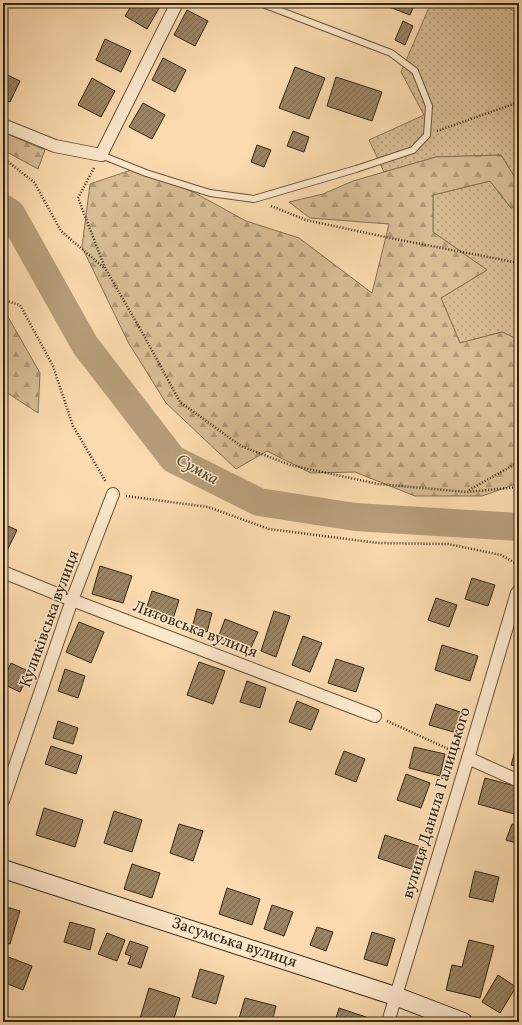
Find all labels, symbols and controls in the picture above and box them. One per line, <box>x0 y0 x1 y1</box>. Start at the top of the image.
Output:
water label: Сумка <box>172 449 222 491</box>
street label: Куликівська вулиця <box>15 547 85 691</box>
street label: Литовська вулиця <box>129 596 261 664</box>
street label: вулиця Данила Галицького <box>397 705 477 901</box>
street label: Засумська вулиця <box>169 912 299 974</box>

